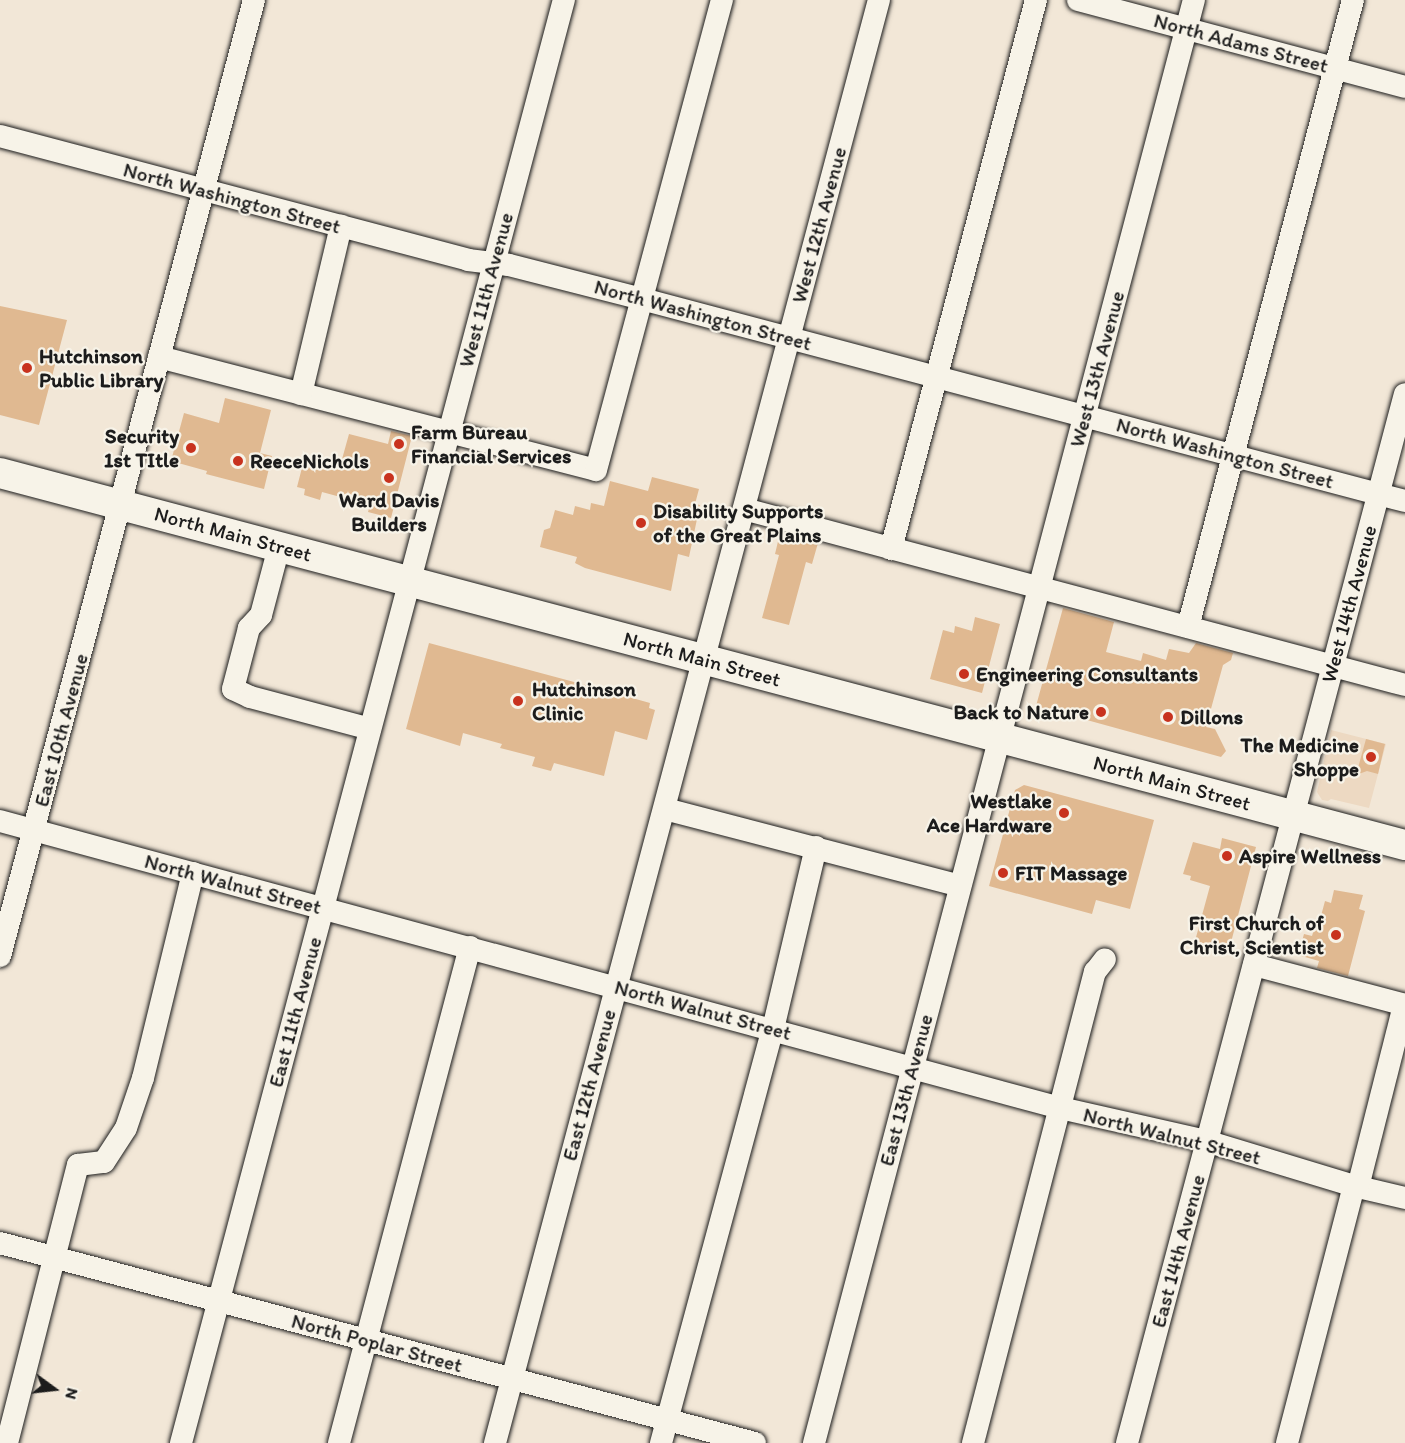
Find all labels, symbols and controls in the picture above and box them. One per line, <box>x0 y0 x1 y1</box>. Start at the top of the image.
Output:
street label: North Adams Street <box>1151 8 1331 78</box>
street label: West 12th Avenue <box>786 145 852 305</box>
street label: North Washington Street <box>121 157 343 239</box>
street label: West 11th Avenue <box>453 211 519 369</box>
street label: North Washington Street <box>592 274 814 356</box>
street label: West 13th Avenue <box>1064 289 1130 449</box>
place label: Hutchinson Public Library <box>39 343 163 393</box>
marker: Hutchinson Public Library <box>20 361 34 375</box>
street label: North Washington Street <box>1114 412 1336 494</box>
place label: Farm Bureau Financial Services <box>411 419 572 469</box>
place label: Security 1st TItle <box>104 423 179 473</box>
marker: Farm Bureau Financial Services <box>392 437 406 451</box>
marker: Security 1st TItle <box>184 441 198 455</box>
place label: ReeceNichols <box>250 448 369 474</box>
marker: ReeceNichols <box>231 454 245 468</box>
marker: Ward Davis Builders <box>382 471 396 485</box>
place label: Ward Davis Builders <box>338 487 440 537</box>
place label: Disability Supports of the Great Plains <box>653 498 823 548</box>
street label: North Main Street <box>152 501 314 567</box>
marker: Disability Supports of the Great Plains <box>634 516 648 530</box>
street label: West 14th Avenue <box>1316 523 1382 685</box>
street label: North Main Street <box>621 626 783 692</box>
street label: East 10th Avenue <box>29 651 93 809</box>
place label: Engineering Consultants <box>976 661 1198 687</box>
marker: Engineering Consultants <box>957 667 971 681</box>
place label: Hutchinson Clinic <box>532 676 636 726</box>
marker: Hutchinson Clinic <box>509 692 527 710</box>
place label: Back to Nature <box>953 699 1089 725</box>
place label: Dillons <box>1180 704 1243 730</box>
marker: Back to Nature <box>1094 705 1108 719</box>
marker: Dillons <box>1161 710 1175 724</box>
place label: The Medicine Shoppe <box>1241 732 1359 782</box>
street label: North Main Street <box>1091 750 1253 816</box>
marker: The Medicine Shoppe <box>1364 750 1378 764</box>
place label: Westlake Ace Hardware <box>926 788 1052 838</box>
marker: Westlake Ace Hardware <box>1057 806 1071 820</box>
place label: Aspire Wellness <box>1239 843 1380 869</box>
street label: North Walnut Street <box>142 848 324 920</box>
marker: Aspire Wellness <box>1220 849 1234 863</box>
place label: FIT Massage <box>1015 860 1127 886</box>
marker: FIT Massage <box>996 866 1010 880</box>
place label: First Church of Christ, Scientist <box>1180 910 1324 960</box>
marker: First Church of Christ, Scientist <box>1329 928 1343 942</box>
street label: East 11th Avenue <box>263 935 327 1089</box>
street label: North Walnut Street <box>612 974 794 1046</box>
street label: East 12th Avenue <box>557 1007 621 1163</box>
street label: East 13th Avenue <box>874 1012 938 1168</box>
street label: North Walnut Street <box>1081 1102 1263 1170</box>
street label: East 14th Avenue <box>1146 1172 1210 1330</box>
street label: North Poplar Street <box>289 1308 465 1378</box>
north arrow <box>24 1359 84 1419</box>
text: N <box>61 1386 82 1401</box>

